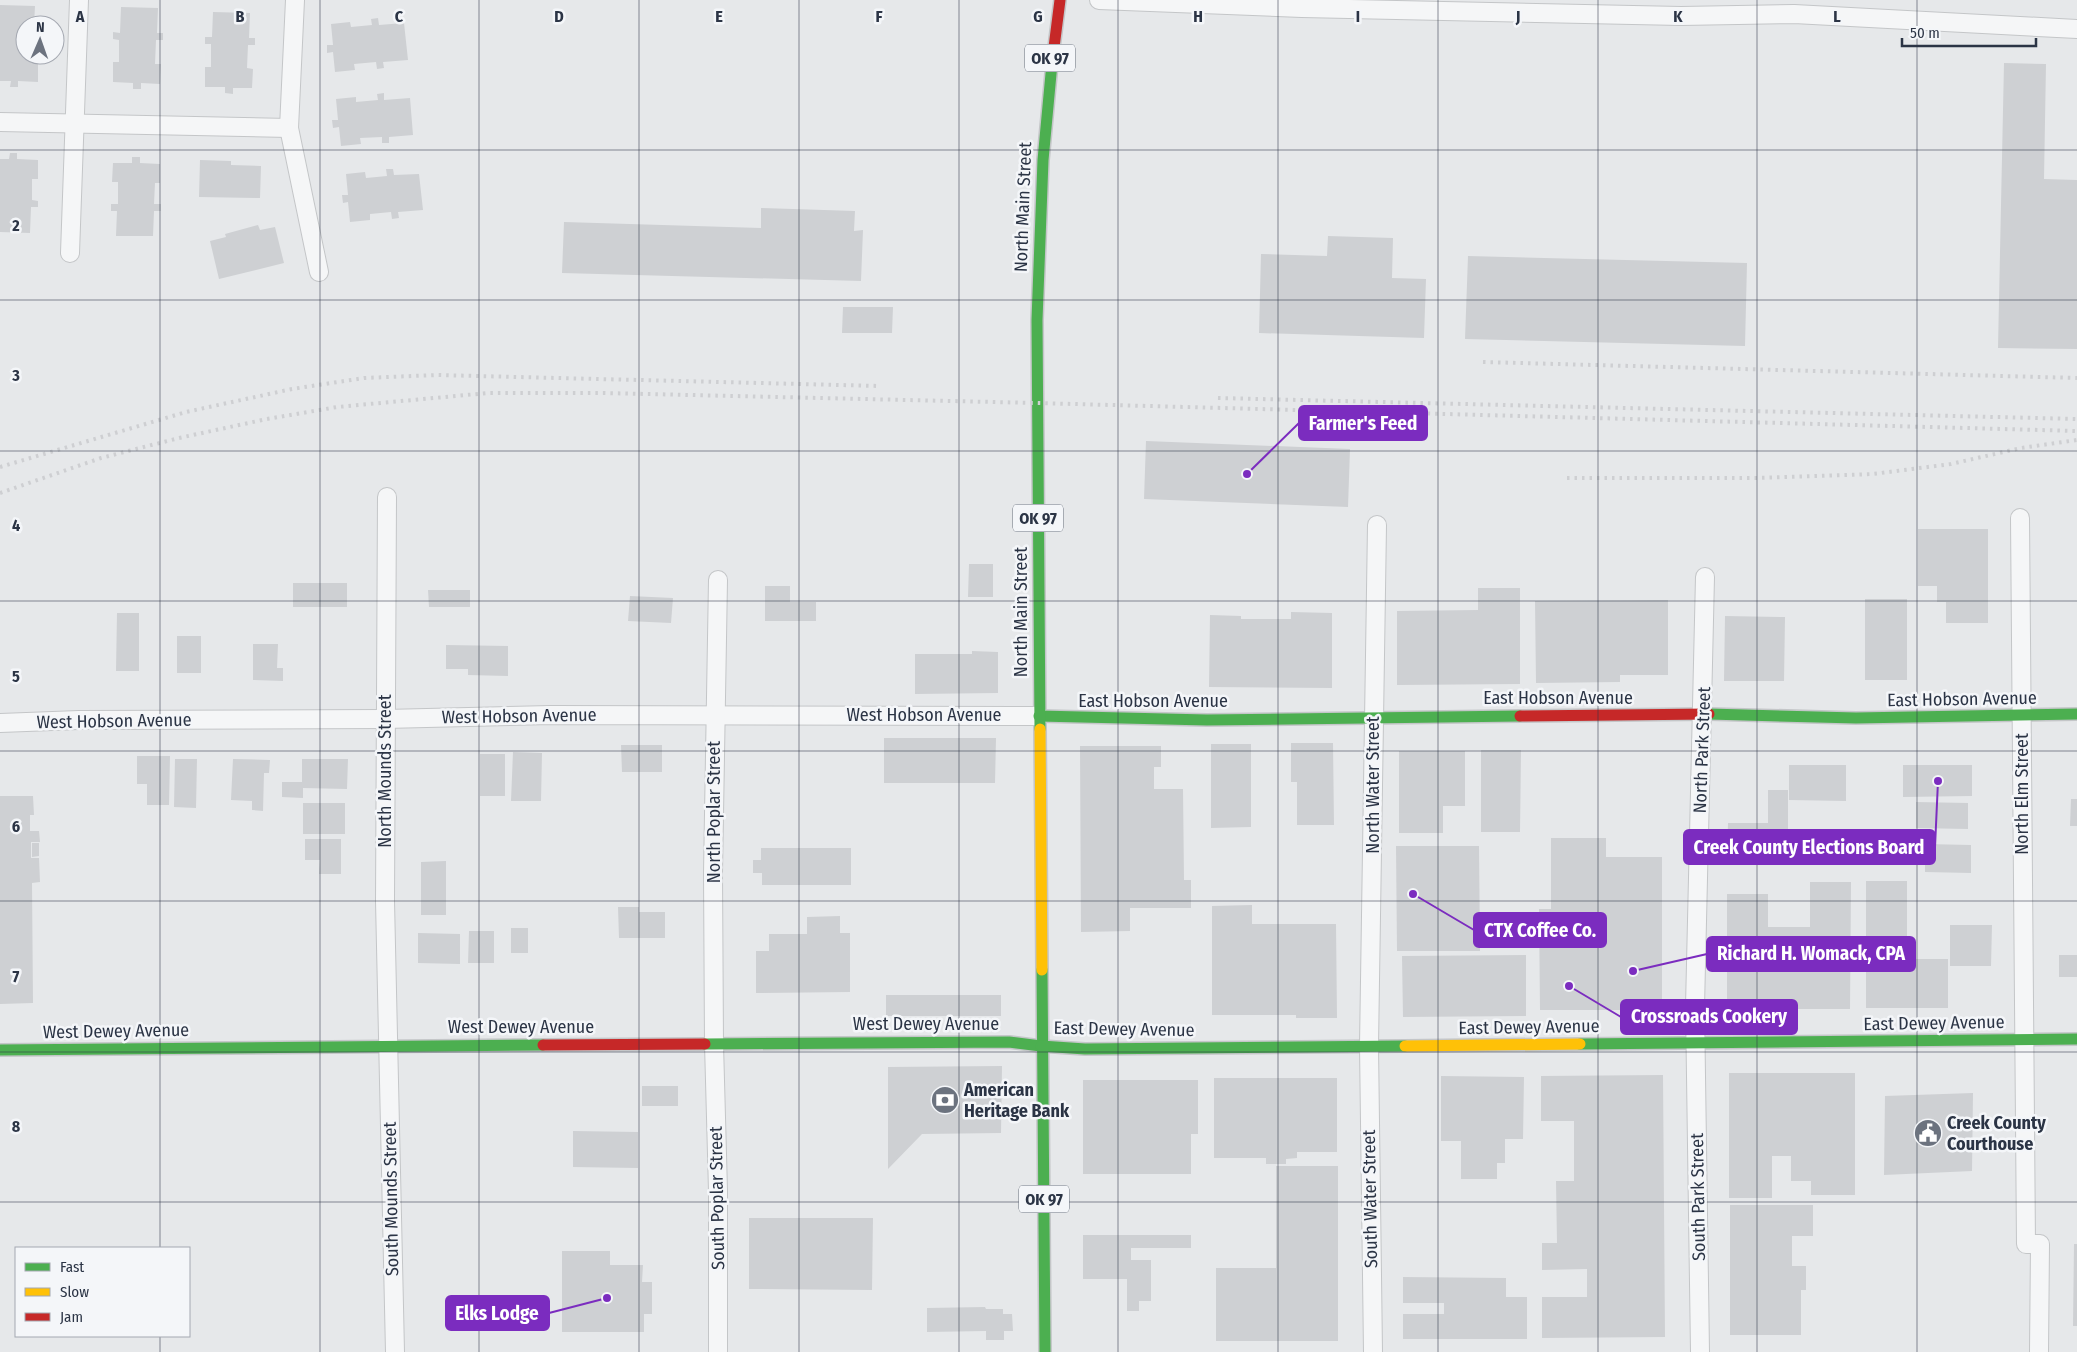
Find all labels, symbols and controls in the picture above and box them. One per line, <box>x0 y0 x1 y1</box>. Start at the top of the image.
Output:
text: A <box>75 7 85 26</box>
text: B <box>236 7 245 26</box>
text: C <box>395 7 404 26</box>
text: D <box>554 7 564 26</box>
text: E <box>715 7 723 26</box>
text: F <box>875 7 883 26</box>
text: G <box>1033 7 1043 26</box>
text: H <box>1193 7 1203 26</box>
text: I <box>1356 7 1360 26</box>
text: J <box>1515 7 1520 26</box>
text: K <box>1673 7 1683 26</box>
text: L <box>1833 7 1841 26</box>
north arrow <box>15 15 65 65</box>
scale bar <box>1902 15 2036 47</box>
text: N <box>36 19 45 36</box>
text: 50 m <box>1910 24 1940 42</box>
road number: OK 97 <box>1025 44 1075 72</box>
street label: North Main Street <box>1010 141 1036 273</box>
text: 2 <box>11 216 20 235</box>
text: 3 <box>11 366 20 385</box>
callout: Farmer's Feed <box>1299 406 1427 440</box>
text: Farmer's Feed <box>1309 412 1417 435</box>
road number: OK 97 <box>1013 504 1063 532</box>
text: 4 <box>12 516 20 535</box>
street label: North Main Street <box>1010 547 1032 677</box>
text: 5 <box>12 667 20 686</box>
street label: North Park Street <box>1689 686 1715 814</box>
street label: East Hobson Avenue <box>1483 687 1633 709</box>
street label: East Hobson Avenue <box>1887 687 2037 711</box>
street label: East Hobson Avenue <box>1078 690 1228 712</box>
street label: North Mounds Street <box>374 694 396 848</box>
street label: West Hobson Avenue <box>441 704 597 728</box>
street label: West Hobson Avenue <box>847 704 1002 726</box>
street label: West Hobson Avenue <box>36 709 192 733</box>
street label: North Water Street <box>1362 716 1384 854</box>
street label: North Elm Street <box>2011 733 2033 855</box>
street label: North Poplar Street <box>703 741 725 883</box>
text: 6 <box>12 817 20 836</box>
callout: Creek County Elections Board <box>1684 830 1935 864</box>
text: Creek County Elections Board <box>1694 836 1924 859</box>
callout: CTX Coffee Co. <box>1474 913 1606 947</box>
text: CTX Coffee Co. <box>1484 919 1596 942</box>
callout: Richard H. Womack, CPA <box>1707 937 1915 971</box>
text: Richard H. Womack, CPA <box>1717 942 1906 965</box>
text: 7 <box>13 967 20 986</box>
callout: Crossroads Cookery <box>1621 1000 1797 1034</box>
text: Crossroads Cookery <box>1631 1005 1788 1028</box>
street label: East Dewey Avenue <box>1863 1011 2005 1035</box>
street label: West Dewey Avenue <box>853 1013 999 1035</box>
street label: East Dewey Avenue <box>1458 1015 1600 1039</box>
street label: West Dewey Avenue <box>448 1016 594 1038</box>
street label: East Dewey Avenue <box>1053 1017 1195 1041</box>
street label: West Dewey Avenue <box>43 1019 189 1043</box>
place label: American Heritage Bank <box>963 1079 1070 1122</box>
bank icon: American Heritage Bank <box>930 1085 960 1115</box>
place label: Creek County Courthouse <box>1947 1112 2046 1155</box>
text: 8 <box>12 1117 21 1136</box>
public building icon: Creek County Courthouse <box>1913 1118 1943 1148</box>
street label: South Mounds Street <box>379 1122 403 1276</box>
street label: South Poplar Street <box>705 1126 729 1270</box>
street label: South Water Street <box>1358 1129 1382 1268</box>
street label: South Park Street <box>1686 1133 1710 1261</box>
road number: OK 97 <box>1019 1186 1069 1212</box>
legend <box>15 1247 190 1337</box>
text: Fast <box>60 1258 84 1276</box>
text: Slow <box>60 1283 89 1301</box>
callout: Elks Lodge <box>446 1296 549 1330</box>
text: Elks Lodge <box>455 1302 539 1325</box>
text: Jam <box>60 1308 83 1326</box>

